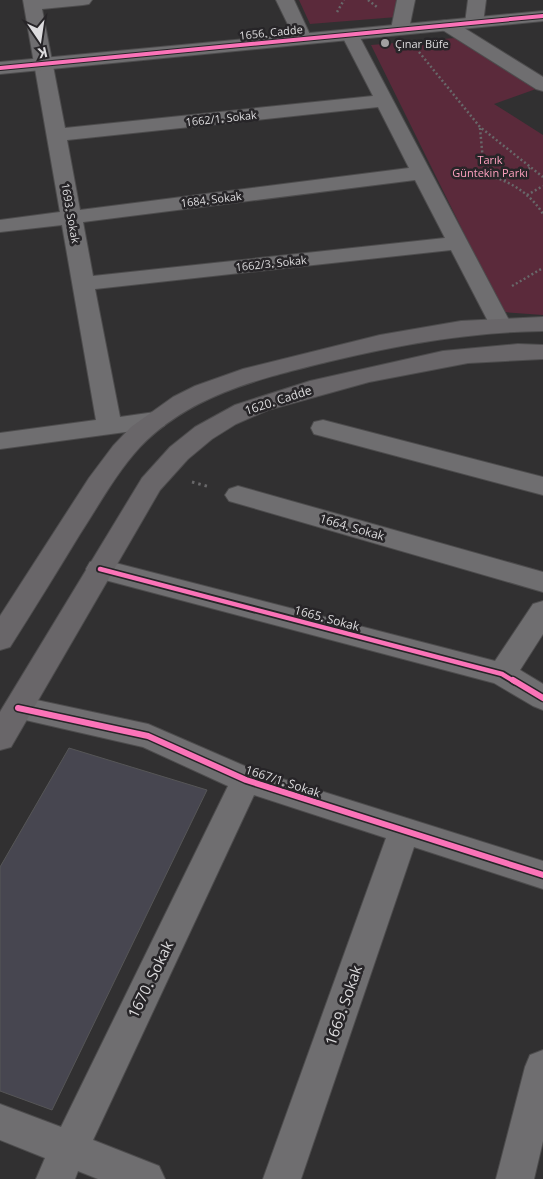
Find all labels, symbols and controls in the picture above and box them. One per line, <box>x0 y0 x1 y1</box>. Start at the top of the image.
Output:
north arrow <box>15 15 65 65</box>
street label: 1656. Cadde <box>239 21 303 43</box>
place label: Çınar Büfe <box>395 36 449 51</box>
marker: Çınar Büfe <box>379 37 391 49</box>
text: K <box>36 43 50 64</box>
street label: 1662/1. Sokak <box>185 107 258 129</box>
park label: Tarık Güntekin Parkı <box>452 152 528 180</box>
street label: 1693. Sokak <box>58 182 84 245</box>
street label: 1684. Sokak <box>180 188 243 210</box>
street label: 1662/3. Sokak <box>235 252 308 274</box>
street label: 1620. Cadde <box>242 381 314 419</box>
street label: 1664. Sokak <box>318 510 387 545</box>
street label: 1665. Sokak <box>293 601 362 635</box>
street label: 1667/1. Sokak <box>243 761 323 801</box>
street label: 1670. Sokak <box>123 937 177 1021</box>
street label: 1669. Sokak <box>320 962 366 1048</box>

